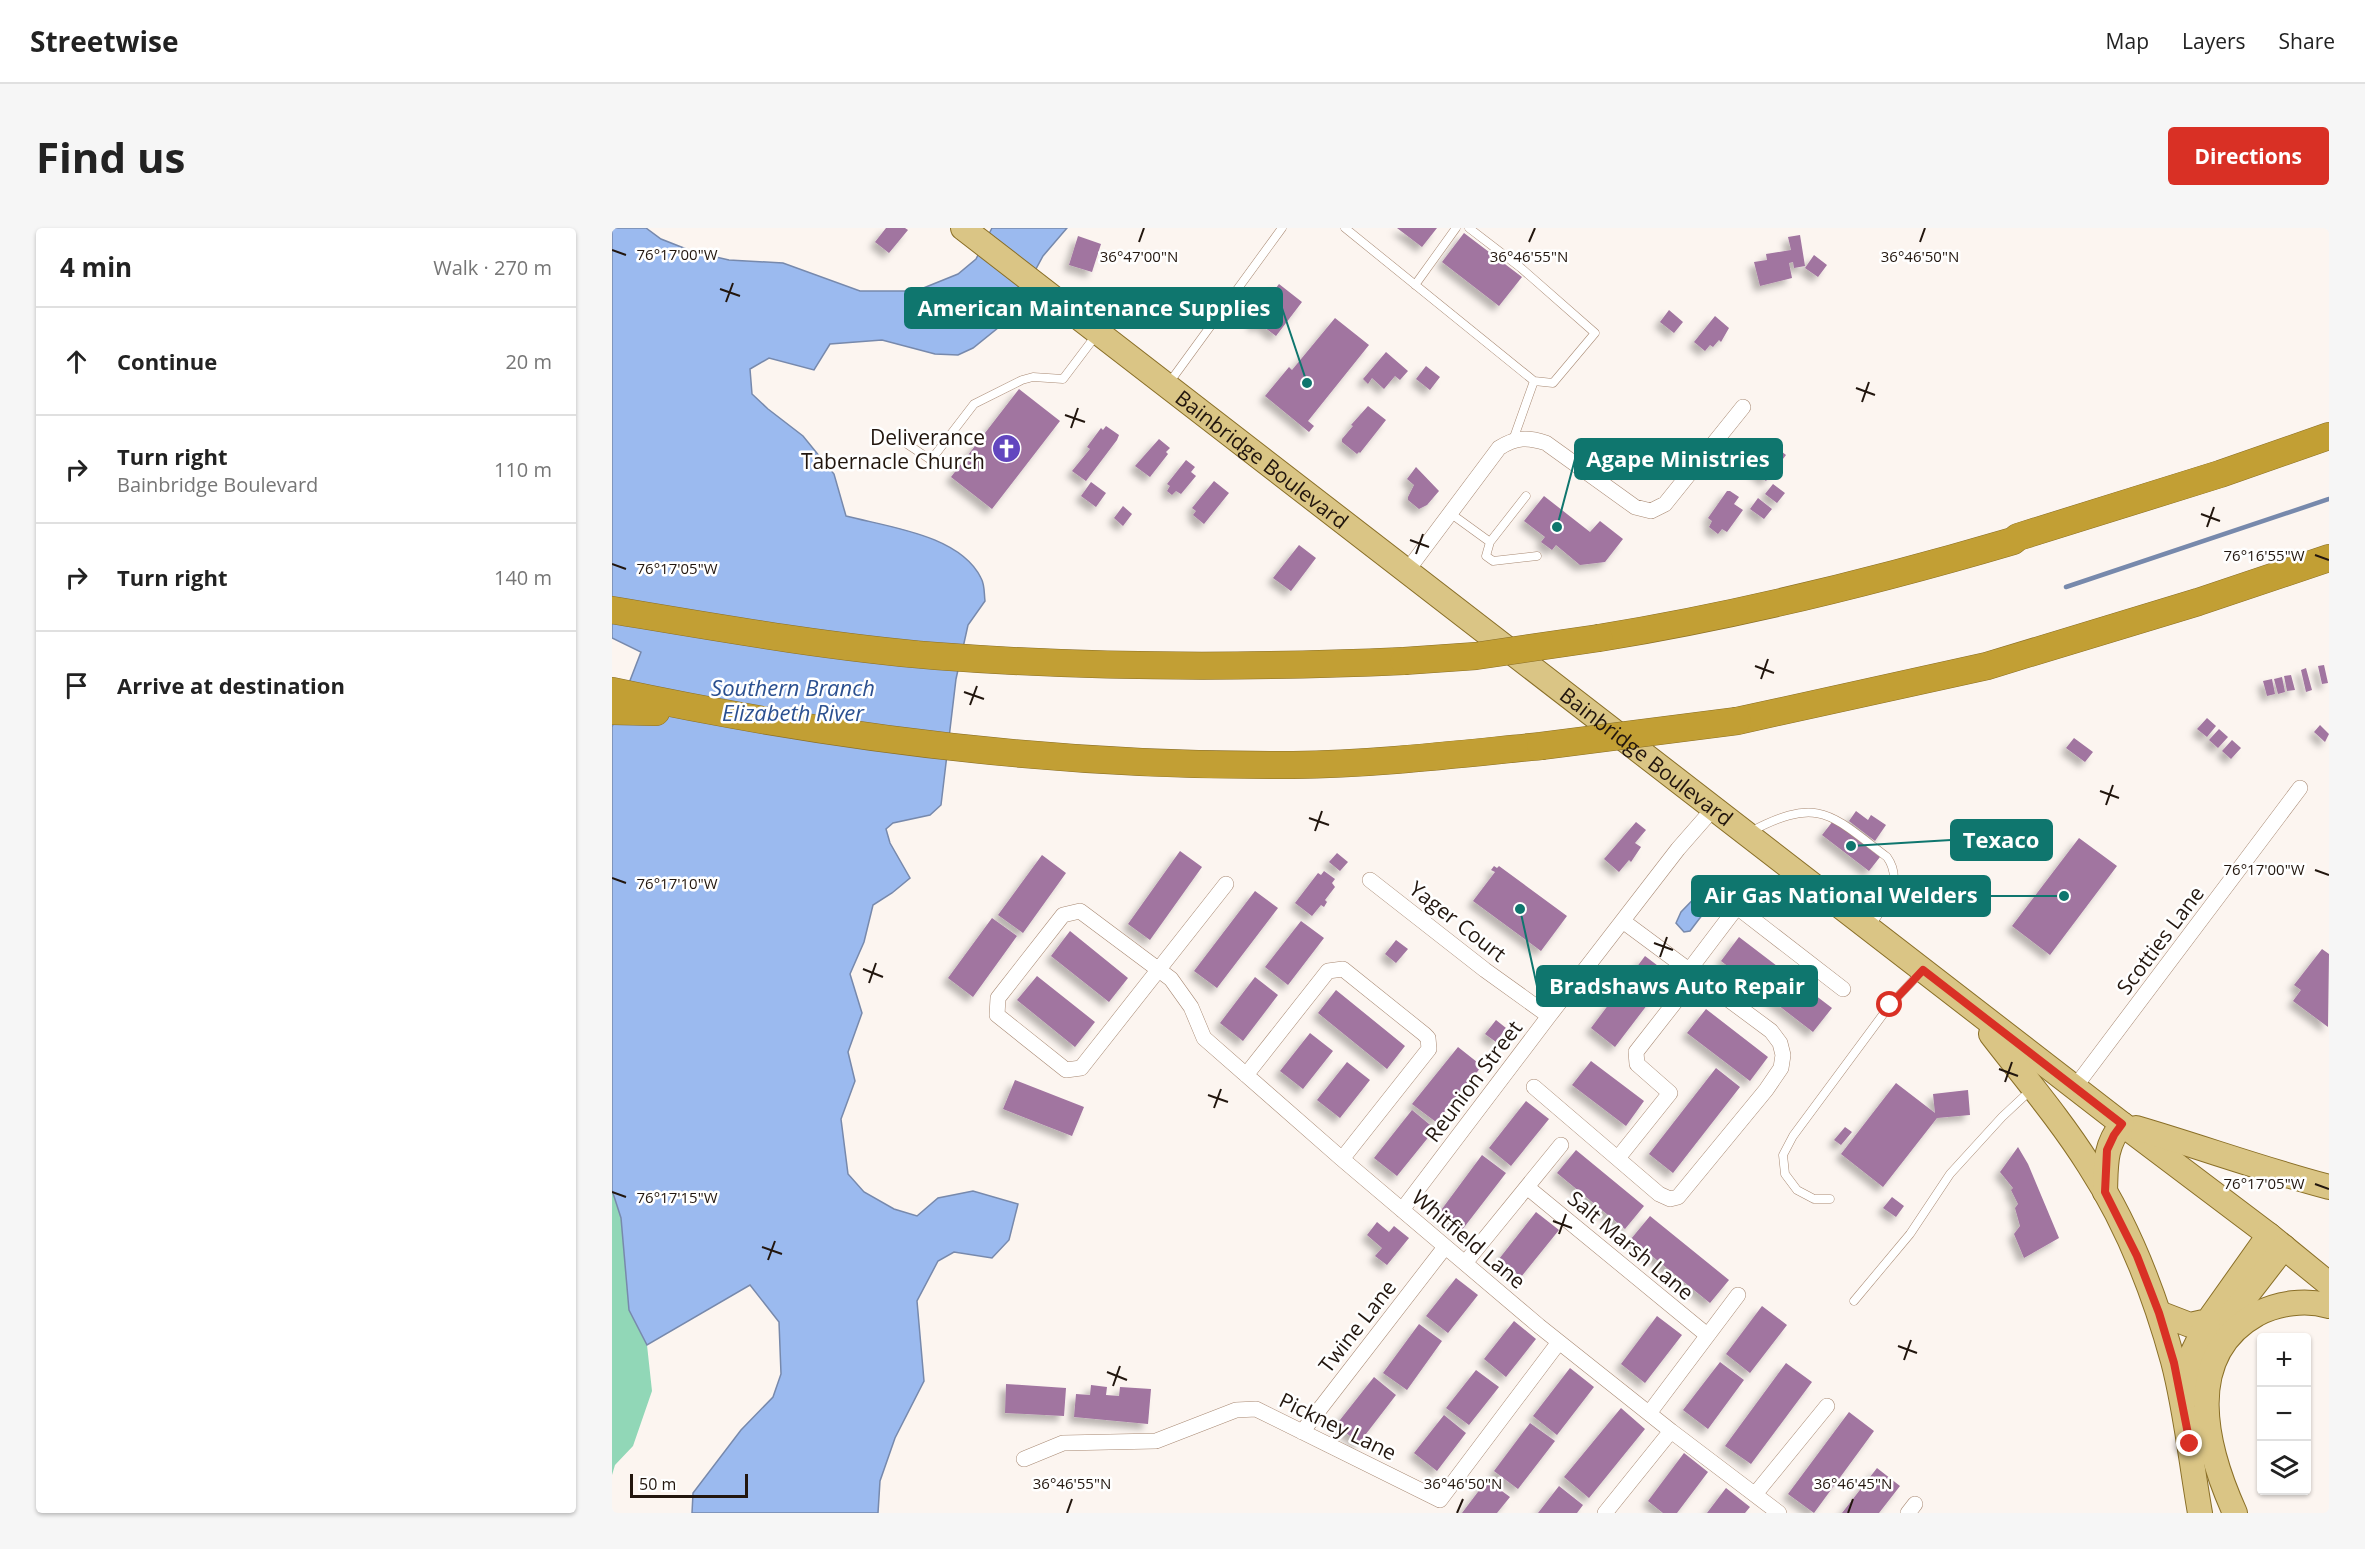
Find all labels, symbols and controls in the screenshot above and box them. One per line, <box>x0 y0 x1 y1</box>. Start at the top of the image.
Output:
text: Streetwise <box>30 22 179 60</box>
text: Map <box>2106 27 2149 55</box>
text: Layers <box>2182 27 2246 55</box>
text: Share <box>2279 27 2335 55</box>
button: Directions <box>2168 127 2329 185</box>
text: Find us <box>36 128 185 185</box>
text: 76°17'00"W <box>637 244 718 264</box>
text: 36°47'00"N <box>1100 246 1178 266</box>
text: 36°46'55"N <box>1490 246 1568 266</box>
text: 36°46'50"N <box>1881 246 1959 266</box>
text: 4 min <box>60 249 132 285</box>
text: Walk · 270 m <box>433 254 552 281</box>
callout: American Maintenance Supplies <box>905 288 1282 328</box>
text: American Maintenance Supplies <box>917 292 1271 322</box>
icon: ahead <box>60 345 93 378</box>
text: Continue <box>117 346 217 376</box>
text: 20 m <box>505 348 552 375</box>
street label: Bainbridge Boulevard <box>1170 383 1354 535</box>
place label: Deliverance Tabernacle Church <box>801 423 985 475</box>
church icon: Deliverance Tabernacle Church <box>990 433 1022 465</box>
callout: Agape Ministries <box>1575 439 1782 479</box>
text: Turn right <box>117 441 228 471</box>
text: Agape Ministries <box>1586 443 1770 473</box>
icon: right <box>60 453 93 486</box>
text: 110 m <box>494 456 552 483</box>
text: Bainbridge Boulevard <box>117 471 318 498</box>
text: 76°16'55"W <box>2224 545 2305 565</box>
text: 76°17'05"W <box>637 558 718 578</box>
icon: right <box>60 561 93 594</box>
text: Turn right <box>117 562 228 592</box>
text: 140 m <box>494 564 552 591</box>
icon: arrive <box>60 669 93 702</box>
text: Arrive at destination <box>117 670 345 700</box>
water label: Southern Branch Elizabeth River <box>711 672 875 727</box>
street label: Bainbridge Boulevard <box>1554 681 1739 832</box>
callout: Texaco <box>1951 820 2052 860</box>
text: Texaco <box>1963 824 2039 854</box>
text: 76°17'00"W <box>2224 859 2305 879</box>
text: 76°17'10"W <box>637 873 718 893</box>
street label: Yager Court <box>1404 874 1512 968</box>
callout: Air Gas National Welders <box>1692 876 1990 916</box>
text: Air Gas National Welders <box>1704 879 1978 909</box>
street label: Scotties Lane <box>2110 880 2210 1000</box>
callout: Bradshaws Auto Repair <box>1537 966 1817 1006</box>
text: Bradshaws Auto Repair <box>1549 970 1805 1000</box>
route start <box>1876 991 1902 1017</box>
street label: Reunion Street <box>1418 1014 1528 1148</box>
text: 76°17'05"W <box>2224 1173 2305 1193</box>
street label: Whitfield Lane <box>1406 1183 1532 1295</box>
street label: Salt Marsh Lane <box>1562 1184 1700 1306</box>
text: 76°17'15"W <box>637 1187 718 1207</box>
street label: Twine Lane <box>1312 1274 1402 1378</box>
map controls <box>2257 1333 2311 1495</box>
button: + <box>2257 1333 2311 1387</box>
street label: Pickney Lane <box>1275 1386 1401 1466</box>
button: − <box>2257 1387 2311 1441</box>
route end <box>2176 1430 2202 1456</box>
button: layers <box>2257 1441 2311 1495</box>
scale bar <box>630 1471 748 1498</box>
text: 50 m <box>639 1473 676 1495</box>
text: 36°46'55"N <box>1033 1473 1111 1493</box>
text: 36°46'50"N <box>1424 1473 1502 1493</box>
text: 36°46'45"N <box>1814 1473 1892 1493</box>

